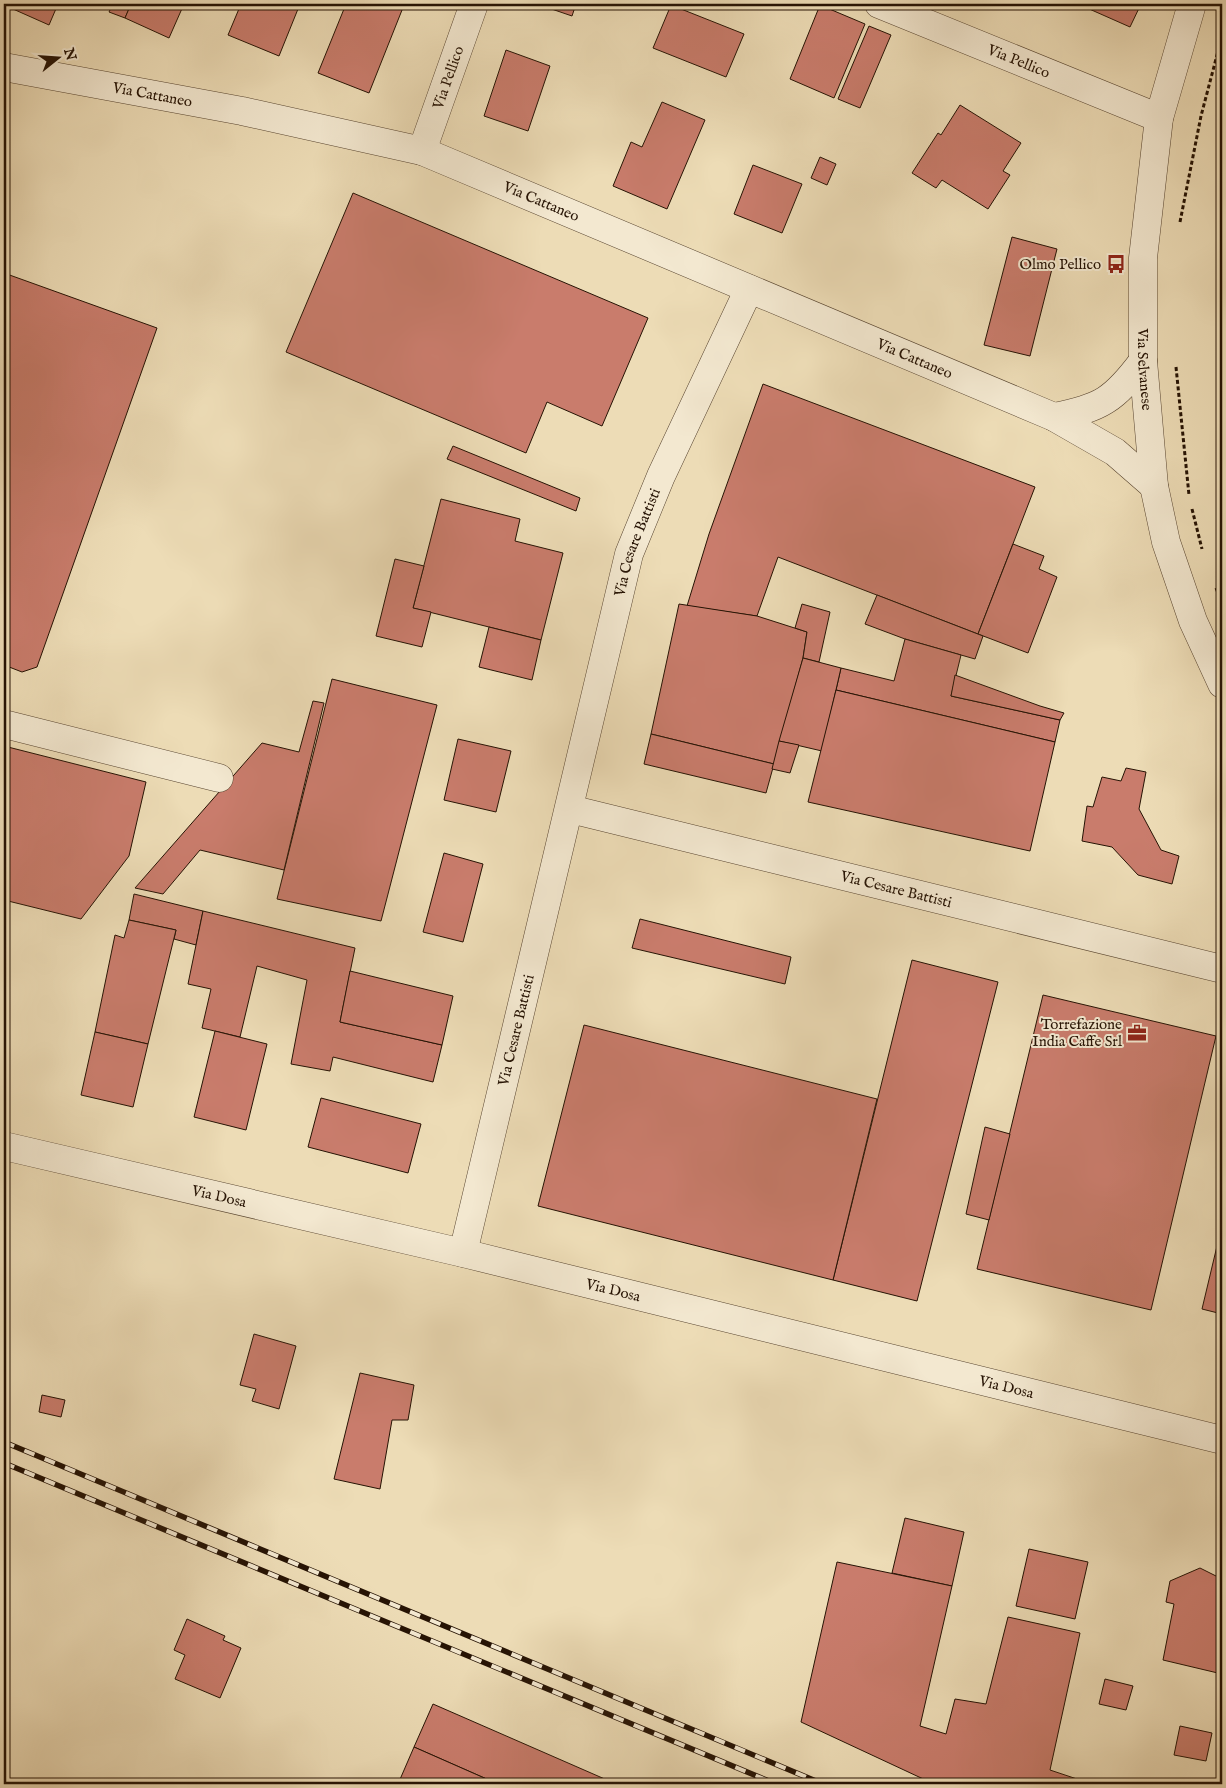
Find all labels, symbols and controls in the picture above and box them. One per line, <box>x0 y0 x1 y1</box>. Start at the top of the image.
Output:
north arrow <box>32 32 82 82</box>
street label: Via Pellico <box>984 39 1053 82</box>
street label: Via Pellico <box>428 43 468 113</box>
text: N <box>59 45 80 63</box>
street label: Via Cattaneo <box>110 78 194 111</box>
street label: Via Cattaneo <box>500 176 582 226</box>
bus stop icon: Olmo Pellico <box>1105 253 1127 275</box>
place label: Olmo Pellico <box>1020 255 1101 274</box>
street label: Via Selvanese <box>1133 327 1157 411</box>
street label: Via Cattaneo <box>873 334 956 383</box>
street label: Via Cesare Battisti <box>610 485 665 599</box>
street label: Via Cesare Battisti <box>838 866 954 912</box>
street label: Via Cesare Battisti <box>493 973 538 1089</box>
place label: Torrefazione India Caffe Srl <box>1032 1015 1123 1051</box>
office icon: Torrefazione India Caffe Srl <box>1126 1022 1148 1044</box>
street label: Via Dosa <box>189 1180 249 1212</box>
street label: Via Dosa <box>583 1274 643 1306</box>
street label: Via Dosa <box>976 1371 1036 1403</box>

